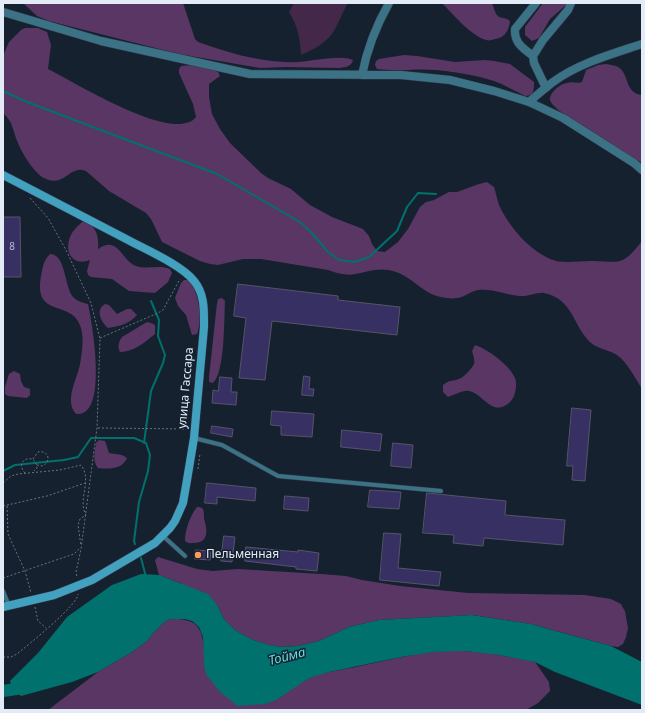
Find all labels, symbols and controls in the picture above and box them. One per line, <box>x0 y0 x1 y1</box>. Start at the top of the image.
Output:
house number: 8 <box>9 241 15 253</box>
street label: улица Гассара <box>175 347 197 429</box>
place label: Пельменная <box>206 548 279 562</box>
marker: Пельменная <box>193 550 203 560</box>
water label: Тойма <box>267 645 307 669</box>

